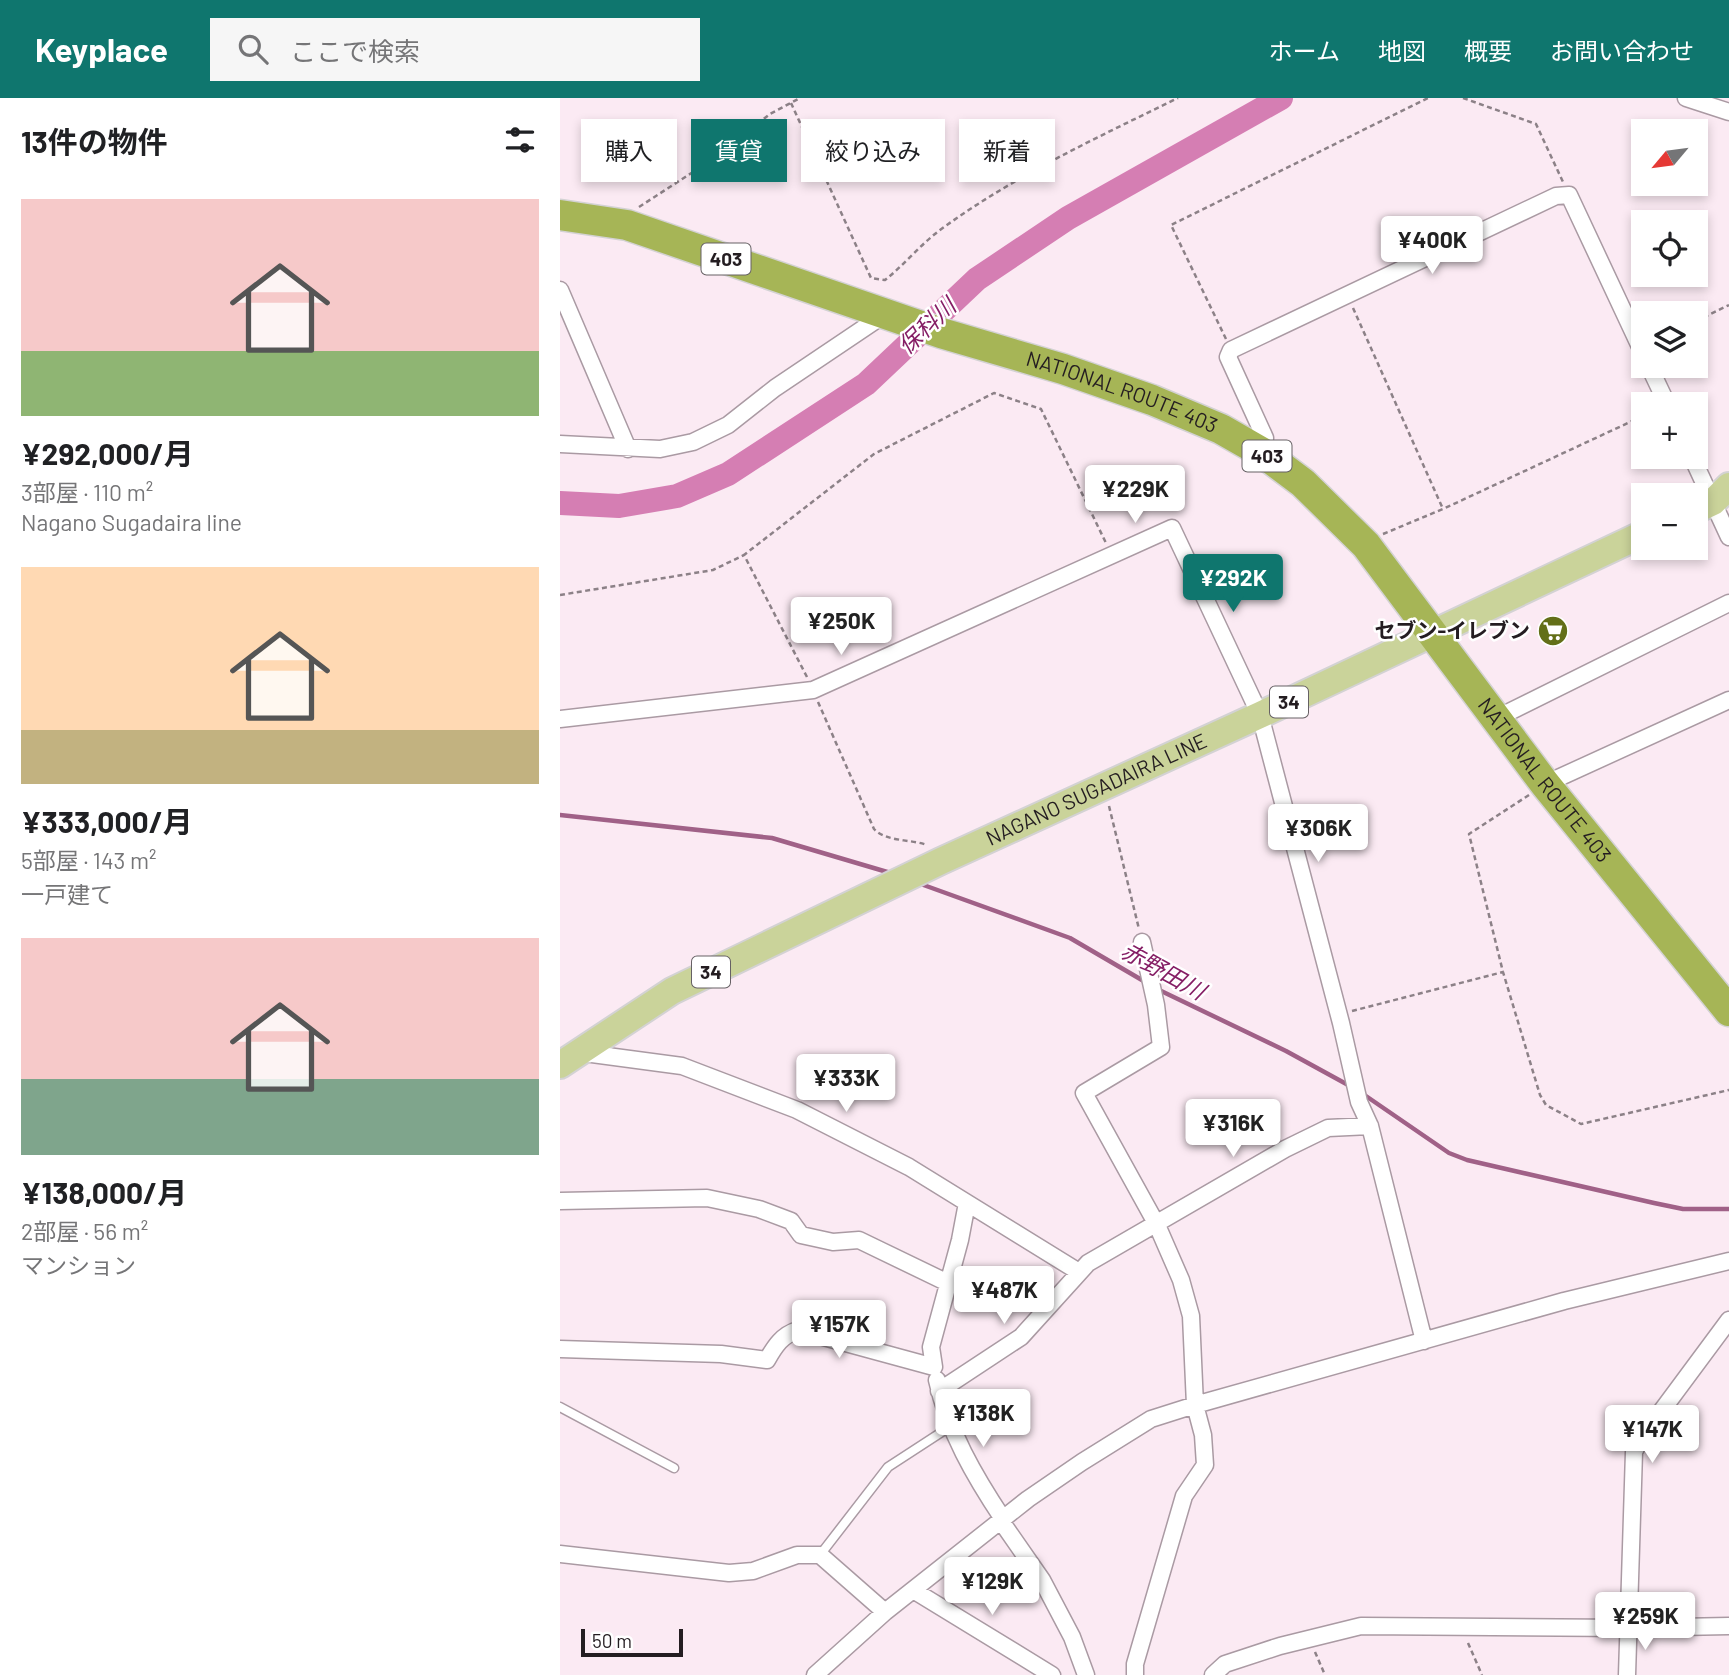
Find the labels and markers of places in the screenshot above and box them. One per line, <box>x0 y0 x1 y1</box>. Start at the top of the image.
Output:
pin: ¥400K <box>1383 216 1481 276</box>
pin: ¥229K <box>1086 466 1184 525</box>
pin: ¥292K <box>1184 554 1282 614</box>
pin: ¥250K <box>792 598 890 657</box>
supermarket icon: セブン-イレブン <box>1536 614 1570 648</box>
place label: セブン-イレブン <box>1374 617 1530 642</box>
pin: ¥306K <box>1269 804 1367 864</box>
pin: ¥333K <box>797 1054 895 1114</box>
pin: ¥316K <box>1184 1100 1282 1159</box>
pin: ¥487K <box>955 1266 1053 1326</box>
pin: ¥157K <box>790 1300 888 1360</box>
pin: ¥138K <box>934 1390 1032 1449</box>
pin: ¥147K <box>1603 1406 1701 1465</box>
pin: ¥129K <box>943 1558 1041 1617</box>
pin: ¥259K <box>1596 1592 1694 1652</box>

